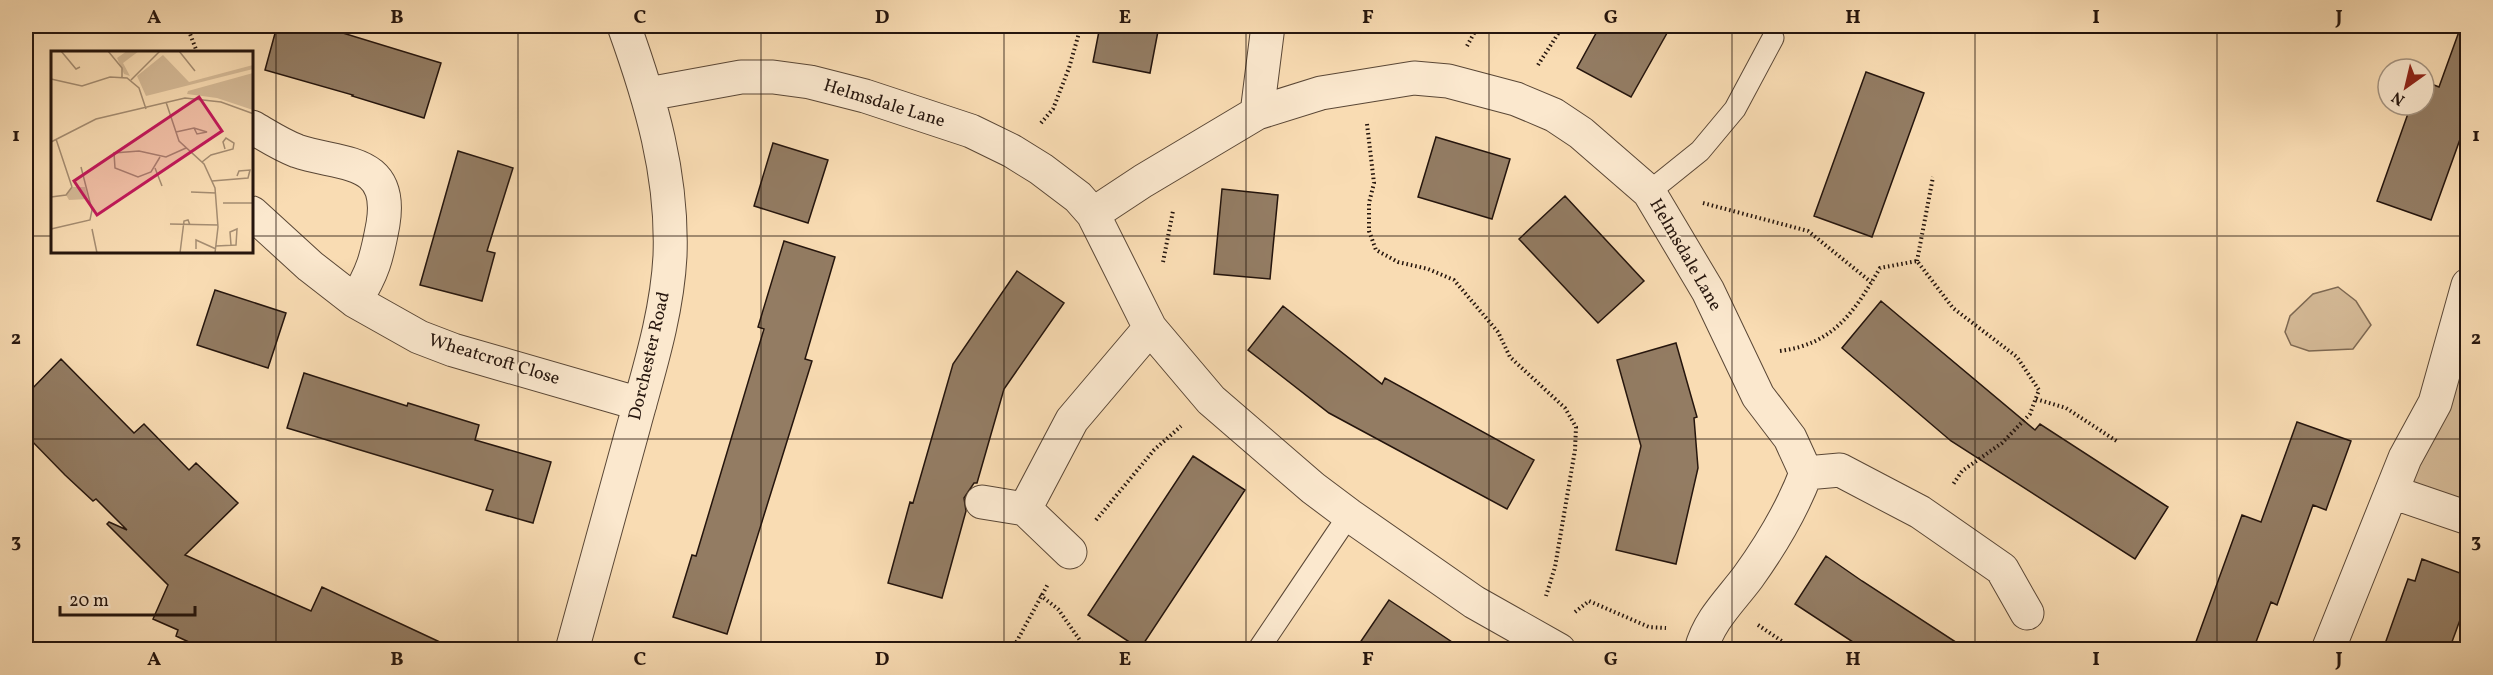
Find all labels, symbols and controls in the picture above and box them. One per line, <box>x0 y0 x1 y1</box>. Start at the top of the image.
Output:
text: A <box>147 4 161 32</box>
text: B <box>390 4 404 32</box>
text: C <box>634 4 647 32</box>
text: D <box>875 4 889 32</box>
text: E <box>1119 4 1131 32</box>
text: F <box>1362 4 1374 32</box>
text: G <box>1604 4 1618 32</box>
text: H <box>1845 4 1861 32</box>
text: I <box>2092 4 2100 32</box>
text: J <box>2334 4 2343 32</box>
inset map <box>51 51 254 254</box>
north arrow <box>2376 57 2436 117</box>
street label: Helmsdale Lane <box>820 74 948 134</box>
text: N <box>2387 85 2410 110</box>
text: 1 <box>12 122 20 150</box>
text: 1 <box>2472 122 2480 150</box>
street label: Helmsdale Lane <box>1643 194 1727 316</box>
street label: Dorchester Road <box>623 289 677 423</box>
text: 2 <box>11 325 21 353</box>
text: 2 <box>2471 325 2481 353</box>
street label: Wheatcroft Close <box>425 328 563 392</box>
text: 3 <box>11 528 21 556</box>
text: 3 <box>2471 528 2481 556</box>
scale bar <box>60 579 195 617</box>
text: 20 m <box>69 589 109 614</box>
text: A <box>147 646 161 674</box>
text: B <box>390 646 404 674</box>
text: C <box>634 646 647 674</box>
text: D <box>875 646 889 674</box>
text: E <box>1119 646 1131 674</box>
text: F <box>1362 646 1374 674</box>
text: G <box>1604 646 1618 674</box>
text: H <box>1845 646 1861 674</box>
text: I <box>2092 646 2100 674</box>
text: J <box>2334 646 2343 674</box>

